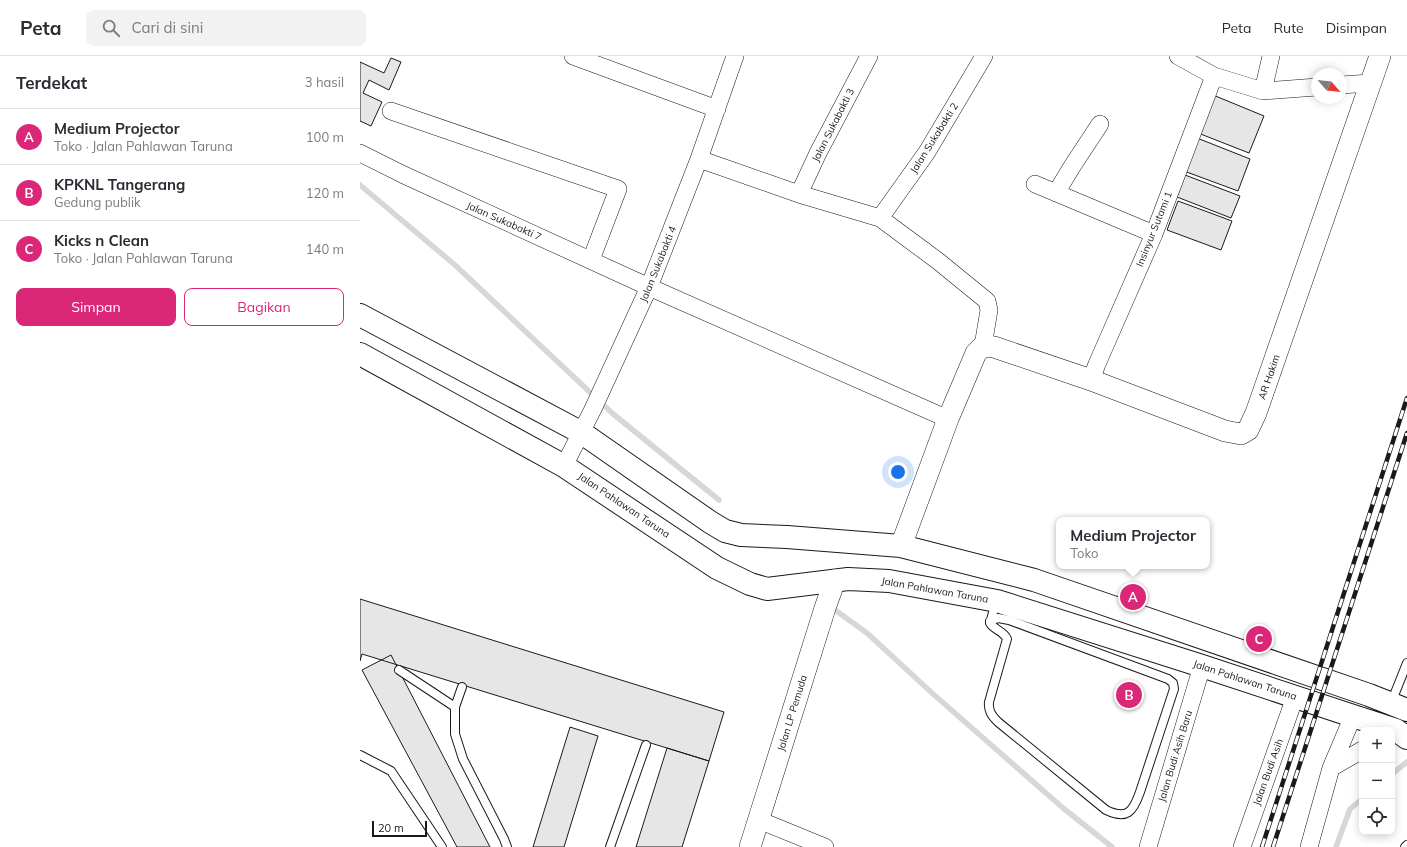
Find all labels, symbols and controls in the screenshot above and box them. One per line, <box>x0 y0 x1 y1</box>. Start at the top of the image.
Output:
search box <box>86 10 366 46</box>
text: Peta <box>20 16 62 40</box>
icon: search <box>100 17 122 39</box>
text: Cari di sini <box>132 18 203 37</box>
text: Peta <box>1222 19 1251 37</box>
text: Rute <box>1273 19 1304 37</box>
text: Disimpan <box>1326 19 1387 37</box>
north arrow <box>1311 68 1347 104</box>
text: Terdekat <box>16 72 87 93</box>
text: 3 hasil <box>305 74 344 90</box>
street label: Jalan Sukabakti 3 <box>809 86 857 164</box>
street label: Jalan Sukabakti 2 <box>907 100 961 176</box>
text: Medium Projector <box>54 119 180 138</box>
text: A <box>24 129 34 145</box>
text: 100 m <box>306 129 344 145</box>
text: Toko · Jalan Pahlawan Taruna <box>54 138 233 154</box>
text: KPKNL Tangerang <box>54 175 185 194</box>
text: B <box>25 185 33 201</box>
text: 120 m <box>306 185 344 201</box>
street label: Insinyur Sutami 1 <box>1133 189 1175 269</box>
text: Gedung publik <box>54 194 141 210</box>
street label: Jalan Sukabakti 7 <box>464 199 544 243</box>
street label: Jalan Sukabakti 4 <box>637 224 679 304</box>
text: Kicks n Clean <box>54 231 149 250</box>
text: C <box>25 241 33 257</box>
text: 140 m <box>306 241 344 257</box>
text: Toko · Jalan Pahlawan Taruna <box>54 250 233 266</box>
button: Simpan <box>16 288 176 326</box>
button: Bagikan <box>184 288 344 326</box>
street label: AR Hakim <box>1255 353 1283 401</box>
your location <box>888 462 908 482</box>
street label: Jalan Pahlawan Taruna <box>576 469 672 541</box>
popup <box>1056 517 1210 569</box>
text: Medium Projector <box>1070 526 1196 545</box>
text: Toko <box>1070 545 1098 561</box>
street label: Jalan Pahlawan Taruna <box>881 574 989 606</box>
pin: A <box>1120 582 1146 612</box>
pin: C <box>1246 624 1272 654</box>
street label: Jalan Pahlawan Taruna <box>1192 657 1298 703</box>
street label: Jalan LP Pemuda <box>774 673 810 753</box>
pin: B <box>1116 680 1142 710</box>
street label: Jalan Budi Asih Baru <box>1155 709 1195 803</box>
map controls <box>1359 727 1395 835</box>
button: + <box>1359 727 1395 763</box>
street label: Jalan Budi Asih <box>1250 737 1286 807</box>
button: − <box>1359 763 1395 799</box>
button: locate <box>1359 799 1395 835</box>
scale bar <box>372 819 427 838</box>
text: 20 m <box>378 821 404 835</box>

